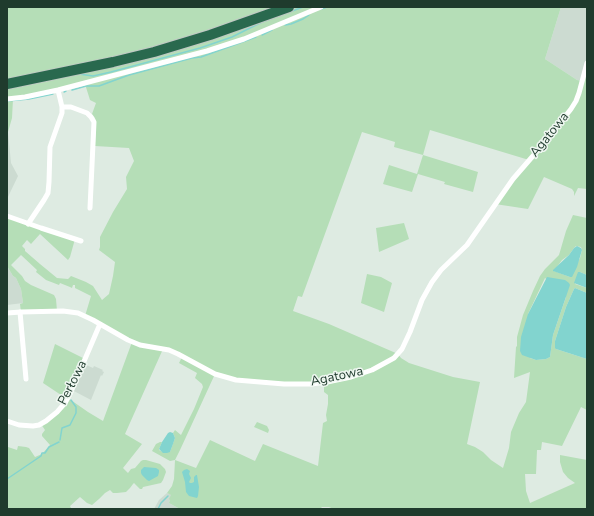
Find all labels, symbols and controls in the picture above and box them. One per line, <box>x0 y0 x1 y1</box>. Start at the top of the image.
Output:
street label: Agatowa <box>527 109 573 161</box>
street label: Perłowa <box>55 358 91 408</box>
street label: Agatowa <box>309 364 365 390</box>

